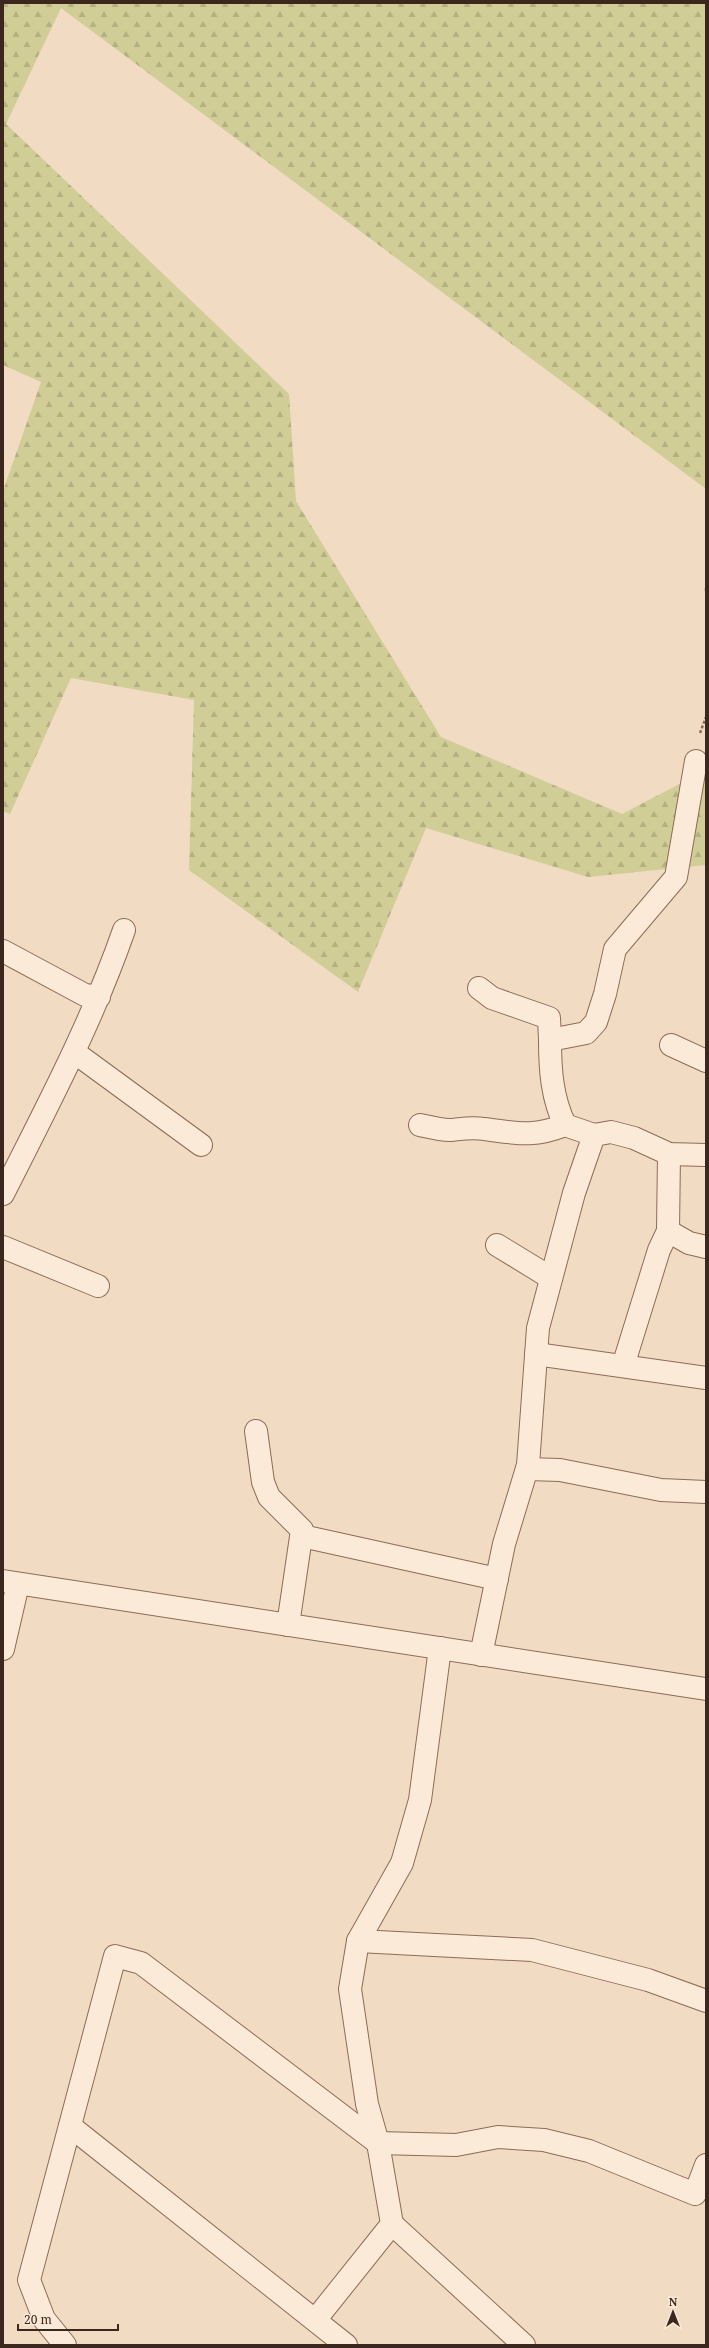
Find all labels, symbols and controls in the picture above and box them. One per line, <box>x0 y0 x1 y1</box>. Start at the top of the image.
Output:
north arrow <box>653 2292 693 2332</box>
text: N <box>669 2294 678 2309</box>
scale bar <box>18 2306 118 2332</box>
text: 20 m <box>24 2311 52 2328</box>

